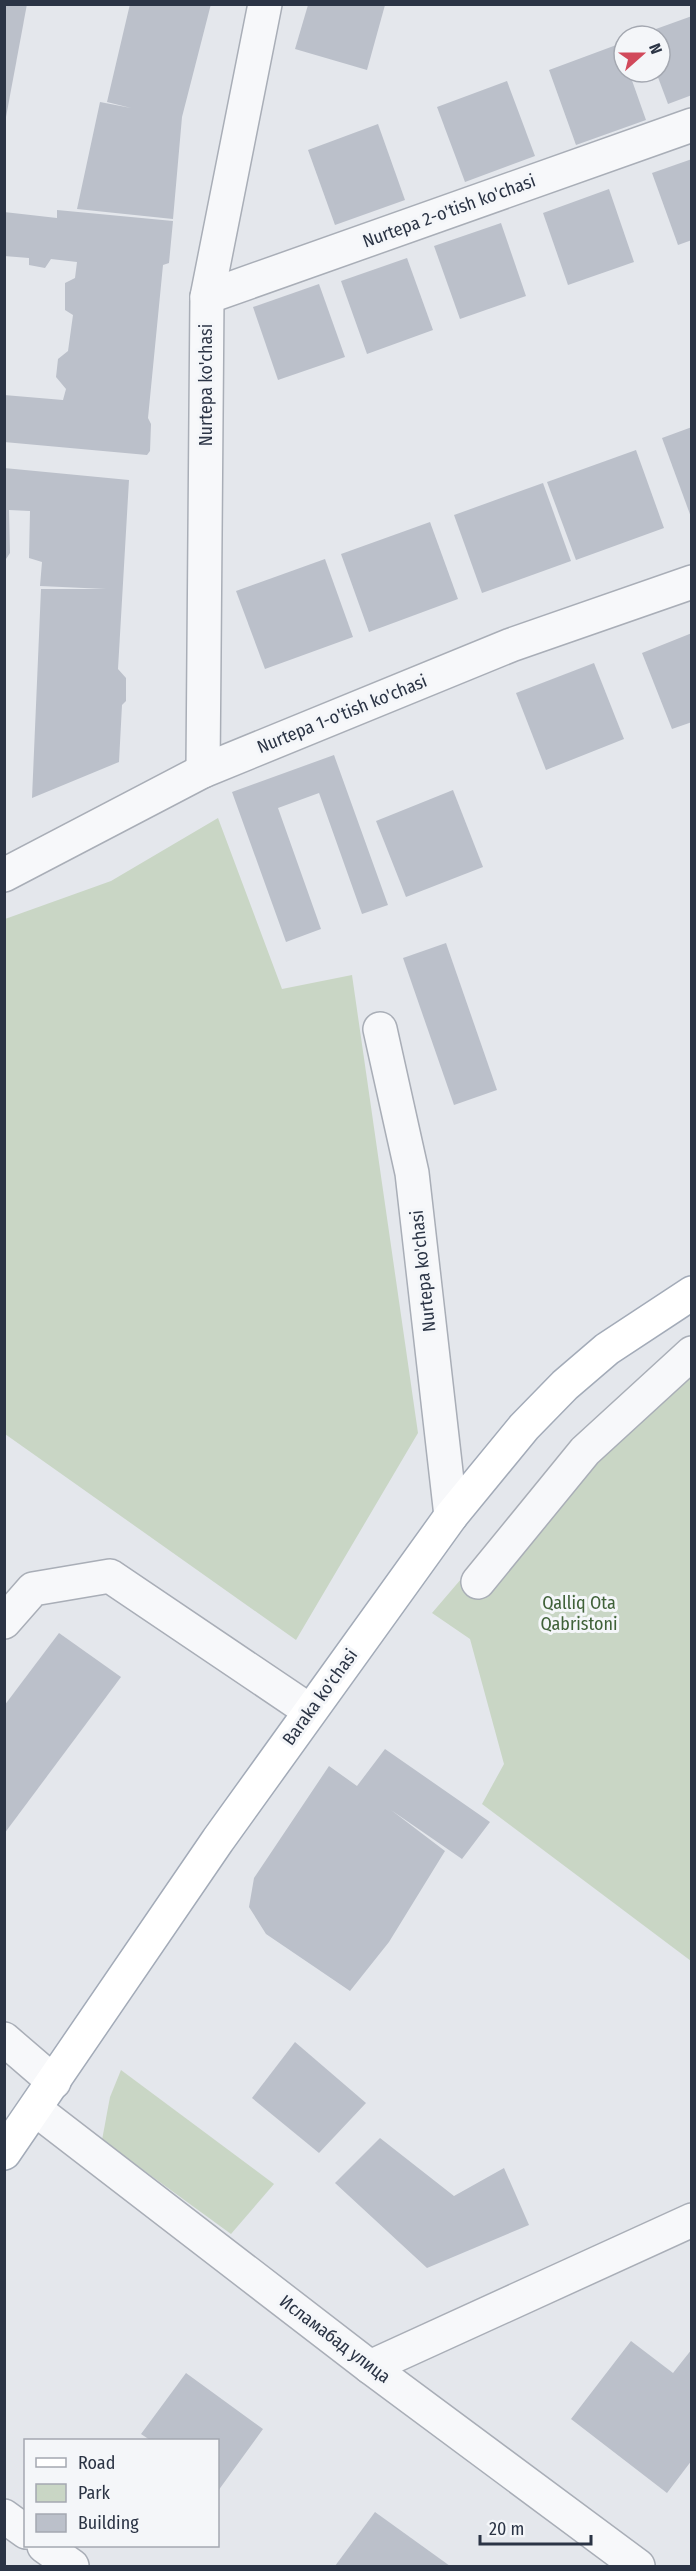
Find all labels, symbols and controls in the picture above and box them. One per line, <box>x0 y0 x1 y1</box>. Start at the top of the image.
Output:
north arrow <box>612 24 672 84</box>
text: N <box>645 41 666 57</box>
street label: Nurtepa 2-o'tish ko'chasi <box>360 170 538 252</box>
street label: Nurtepa ko'chasi <box>195 324 217 446</box>
street label: Nurtepa 1-o'tish ko'chasi <box>254 670 430 758</box>
street label: Nurtepa ko'chasi <box>406 1209 440 1333</box>
park label: Qalliq Ota Qabristoni <box>540 1592 618 1635</box>
street label: Baraka ko'chasi <box>278 1645 362 1749</box>
street label: Исламабад улица <box>275 2290 395 2388</box>
legend <box>24 2439 219 2547</box>
text: Road <box>78 2452 115 2474</box>
text: Park <box>78 2482 111 2504</box>
scale bar <box>480 2508 591 2546</box>
text: Building <box>78 2512 139 2534</box>
text: 20 m <box>489 2518 524 2540</box>

